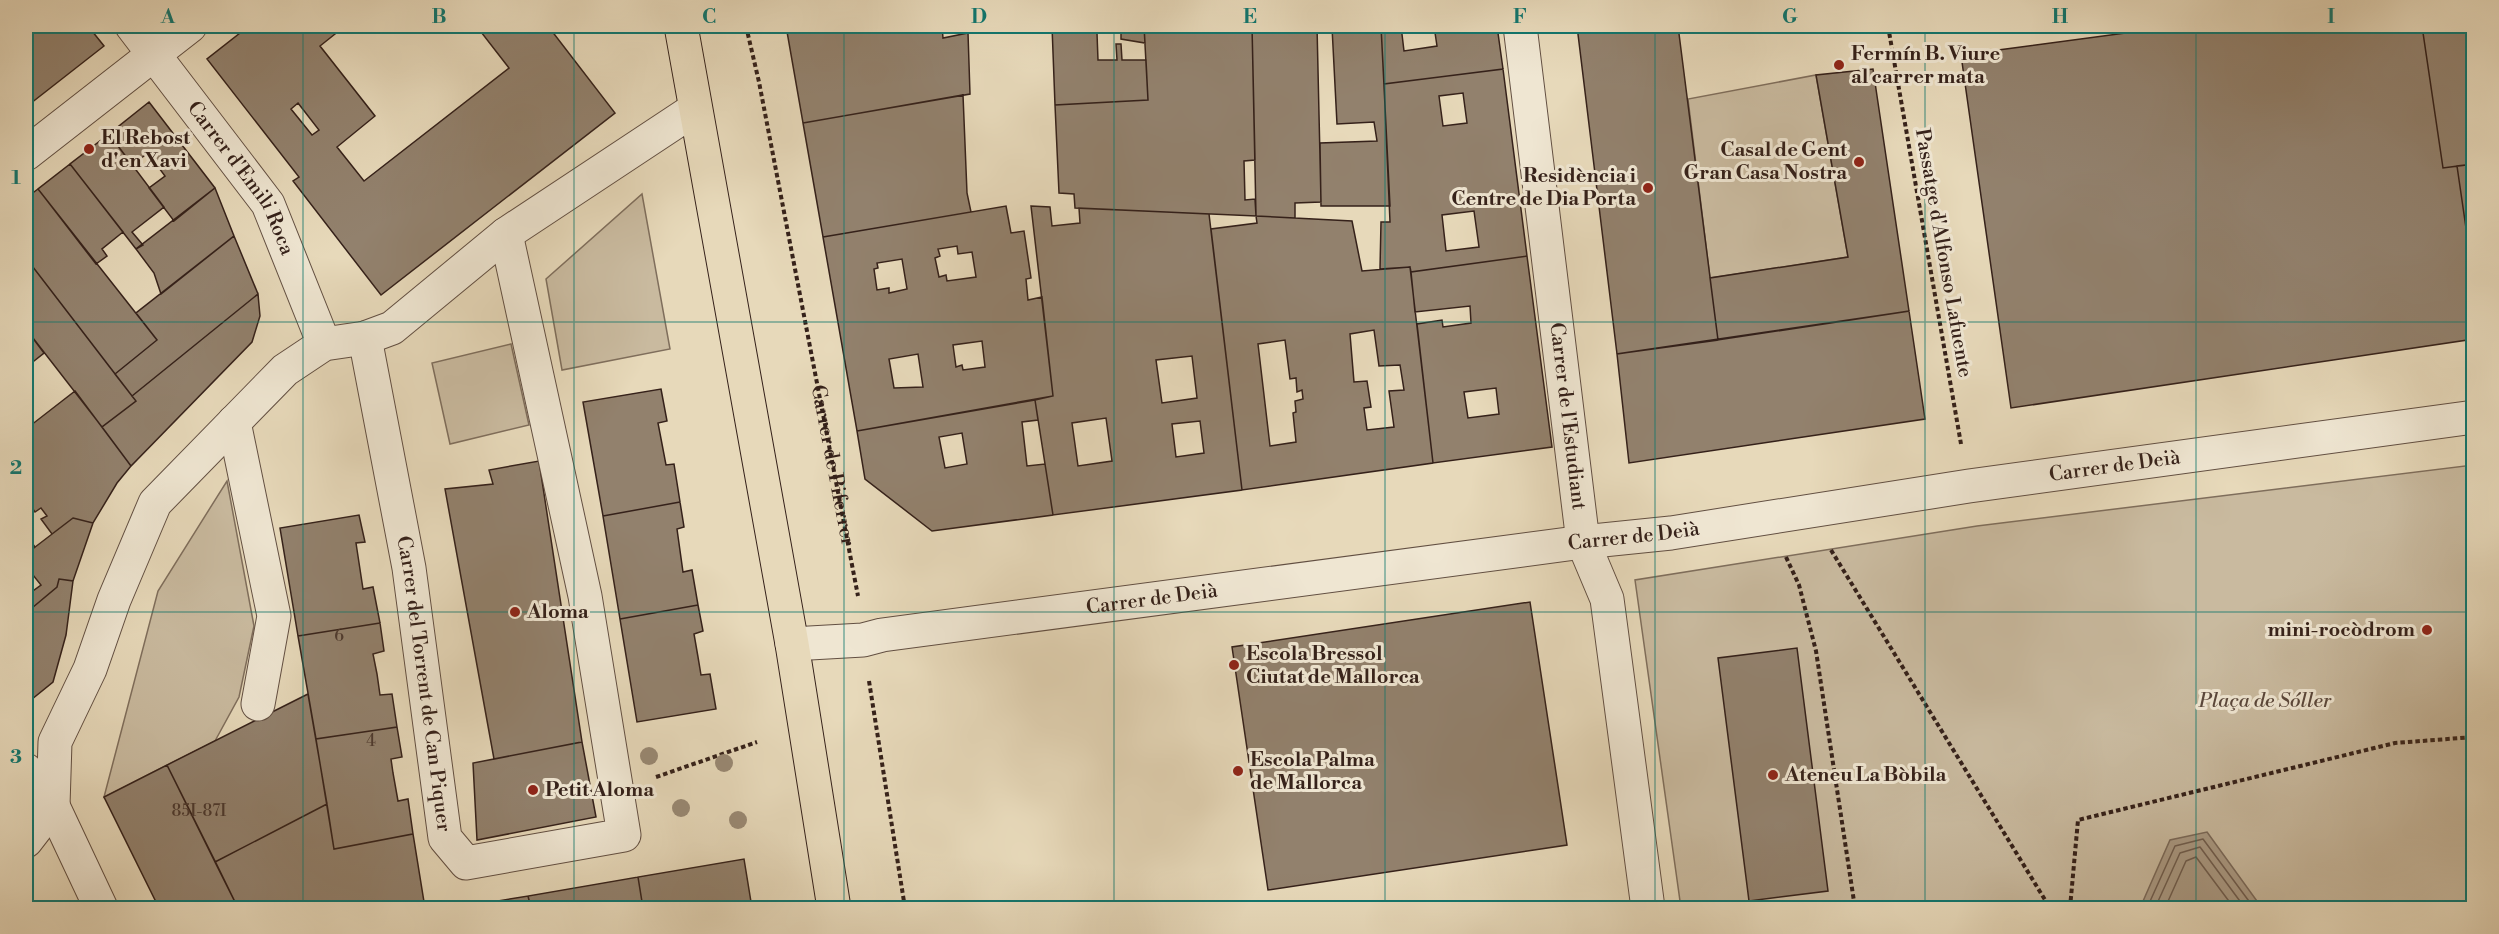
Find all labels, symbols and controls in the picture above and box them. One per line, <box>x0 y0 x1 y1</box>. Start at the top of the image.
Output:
text: A <box>160 5 176 30</box>
text: B <box>431 5 447 30</box>
text: C <box>702 5 716 30</box>
text: D <box>971 5 987 30</box>
text: E <box>1243 5 1257 30</box>
text: F <box>1513 5 1527 30</box>
text: G <box>1782 5 1798 30</box>
text: H <box>2052 5 2069 30</box>
text: I <box>2327 5 2335 30</box>
place label: Fermín B. Viure al carrer mata <box>1851 42 2001 90</box>
marker: Fermín B. Viure al carrer mata <box>1832 58 1846 72</box>
street label: Carrer d'Emili Roca <box>182 96 300 260</box>
place label: El Rebost d'en Xavi <box>101 126 191 174</box>
street label: Passatge d'Alfonso Lafuente <box>1909 127 1977 379</box>
place label: Casal de Gent Gran Casa Nostra <box>1683 138 1848 186</box>
marker: El Rebost d'en Xavi <box>82 142 96 156</box>
marker: Casal de Gent Gran Casa Nostra <box>1852 155 1866 169</box>
place label: Residència i Centre de Dia Porta <box>1451 164 1637 212</box>
text: 1 <box>11 166 21 191</box>
marker: Residència i Centre de Dia Porta <box>1641 181 1655 195</box>
street label: Carrer de l'Estudiant <box>1544 321 1591 511</box>
street label: Carrer de Piferrer <box>805 383 861 548</box>
street label: Carrer de Deià <box>2047 445 2183 487</box>
text: 2 <box>10 456 22 481</box>
street label: Carrer de Deià <box>1566 516 1702 556</box>
street label: Carrer del Torrent de Can Piquer <box>391 534 457 834</box>
street label: Carrer de Deià <box>1085 578 1220 620</box>
place label: Aloma <box>526 600 589 625</box>
marker: Aloma <box>508 605 522 619</box>
place label: mini-rocòdrom <box>2267 618 2415 643</box>
marker: mini-rocòdrom <box>2420 623 2434 637</box>
house number: 6 <box>334 626 344 646</box>
place label: Escola Bressol Ciutat de Mallorca <box>1246 642 1420 690</box>
marker: Escola Bressol Ciutat de Mallorca <box>1227 658 1241 672</box>
park label: Plaça de Sóller <box>2198 689 2332 714</box>
house number: 4 <box>366 731 376 751</box>
text: 3 <box>10 745 22 770</box>
place label: Escola Palma de Mallorca <box>1250 748 1375 796</box>
place label: Ateneu La Bòbila <box>1784 763 1947 788</box>
marker: Escola Palma de Mallorca <box>1231 764 1245 778</box>
marker: Ateneu La Bòbila <box>1766 768 1780 782</box>
place label: Petit Aloma <box>545 778 654 803</box>
marker: Petit Aloma <box>526 783 540 797</box>
house number: 85I-87I <box>172 801 226 821</box>

